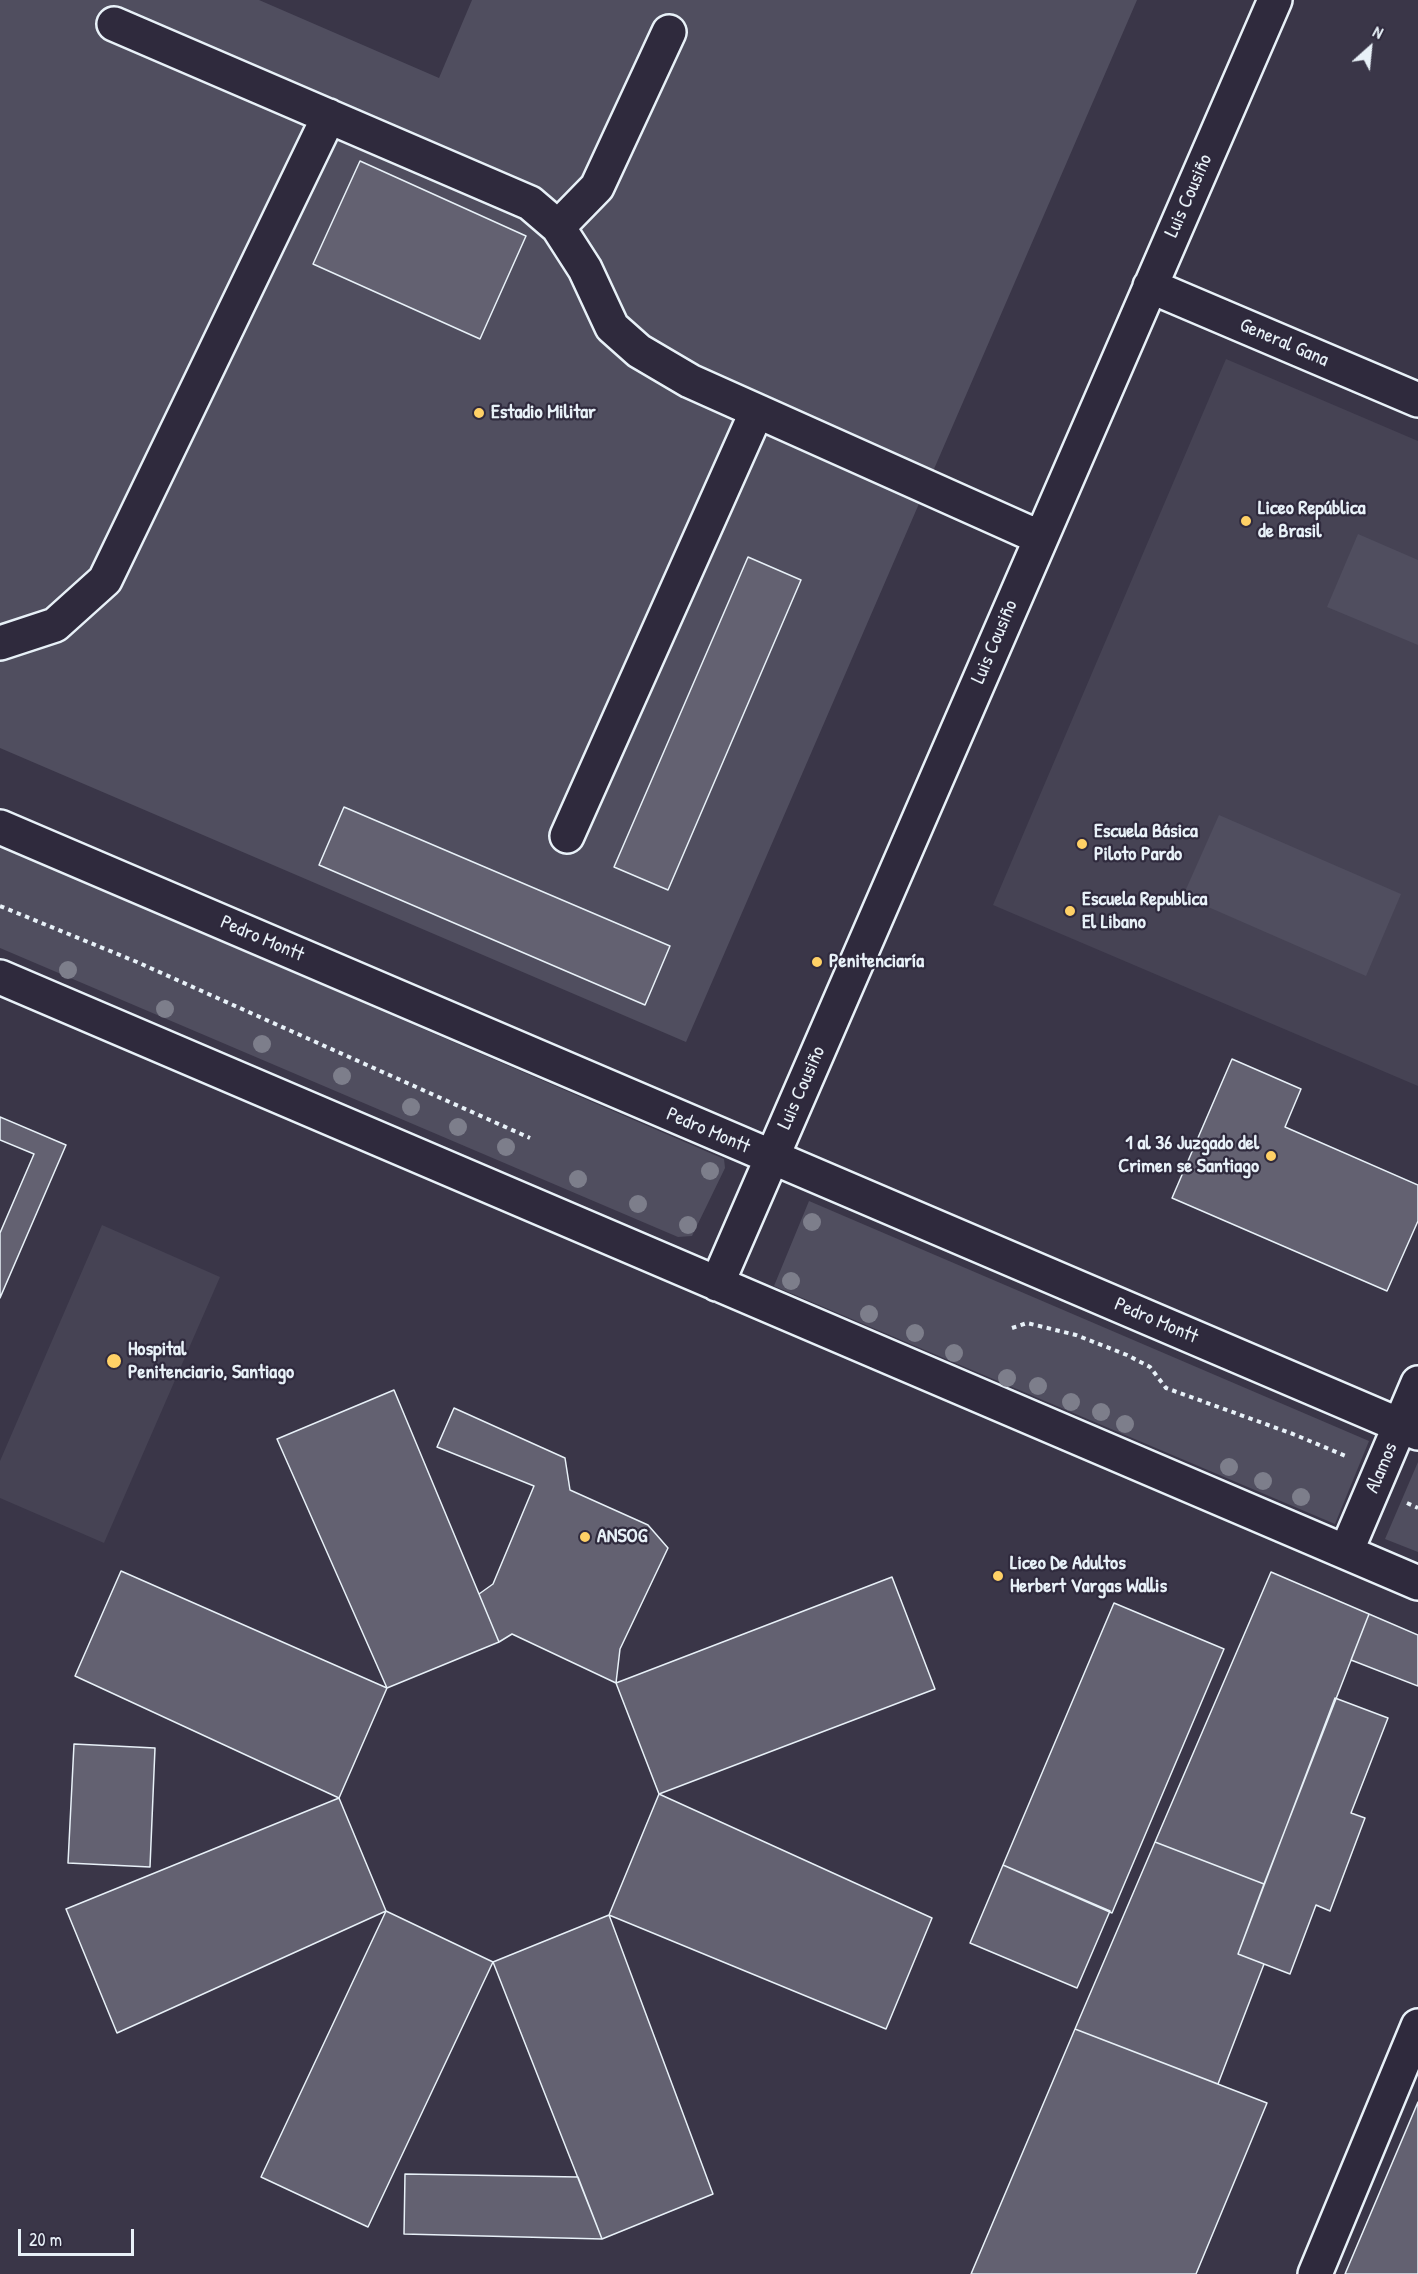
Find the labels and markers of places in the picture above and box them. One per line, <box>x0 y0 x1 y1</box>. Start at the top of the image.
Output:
place label: Estadio Militar <box>491 401 596 425</box>
marker: Estadio Militar <box>472 406 486 420</box>
place label: Liceo República de Brasil <box>1258 497 1366 544</box>
marker: Liceo República de Brasil <box>1239 514 1253 528</box>
place label: Escuela Básica Piloto Pardo <box>1094 820 1198 867</box>
marker: Escuela Básica Piloto Pardo <box>1075 837 1089 851</box>
place label: Escuela Republica El Libano <box>1082 888 1207 935</box>
marker: Escuela Republica El Libano <box>1063 904 1077 918</box>
place label: Penitenciaría <box>829 950 924 974</box>
marker: Penitenciaría <box>810 955 824 969</box>
place label: 1 al 36 Juzgado del Crimen se Santiago <box>1118 1132 1259 1179</box>
marker: 1 al 36 Juzgado del Crimen se Santiago <box>1264 1149 1278 1163</box>
place label: Hospital Penitenciario, Santiago <box>128 1338 294 1385</box>
marker: Hospital Penitenciario, Santiago <box>105 1352 123 1370</box>
place label: ANSOG <box>597 1525 647 1549</box>
marker: ANSOG <box>578 1530 592 1544</box>
place label: Liceo De Adultos Herbert Vargas Wallis <box>1010 1552 1167 1599</box>
marker: Liceo De Adultos Herbert Vargas Wallis <box>991 1569 1005 1583</box>

